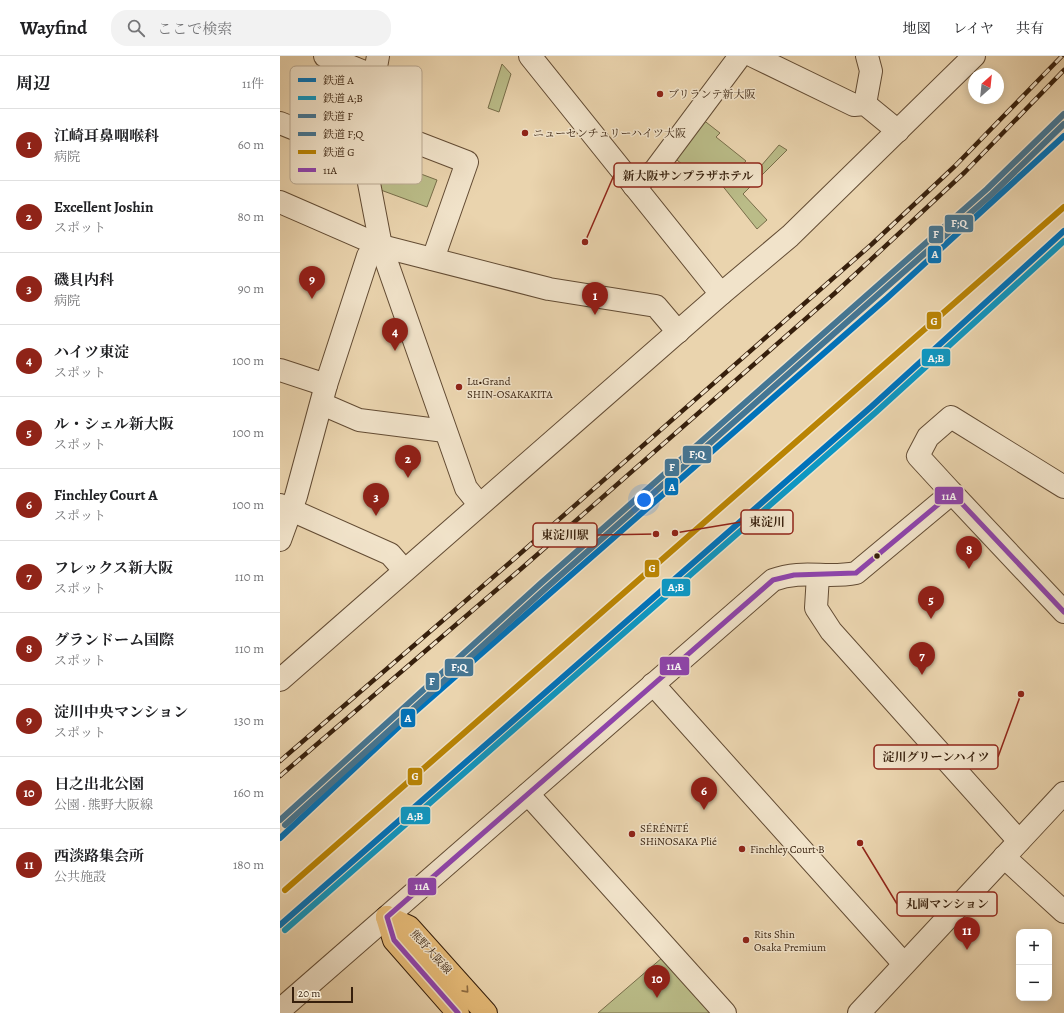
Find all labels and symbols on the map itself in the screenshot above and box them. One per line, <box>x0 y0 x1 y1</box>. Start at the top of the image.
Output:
legend <box>290 66 422 184</box>
north arrow <box>968 68 1004 104</box>
text: 鉄道 A <box>323 73 354 88</box>
place label: ブリランテ新大阪 <box>668 87 756 102</box>
marker: ブリランテ新大阪 <box>655 89 665 99</box>
text: 鉄道 A;B <box>323 91 363 106</box>
text: 鉄道 F <box>323 109 353 124</box>
place label: ニューセンチュリーハイツ大阪 <box>533 126 686 141</box>
text: 鉄道 F;Q <box>323 127 364 142</box>
marker: ニューセンチュリーハイツ大阪 <box>520 128 530 138</box>
text: 鉄道 G <box>323 145 355 160</box>
text: 11A <box>323 163 338 178</box>
callout: 新大阪サンプラザホテル <box>614 163 762 187</box>
text: 新大阪サンプラザホテル <box>623 168 753 184</box>
line badge: F;Q <box>944 214 974 233</box>
text: F;Q <box>951 216 968 231</box>
line badge: F <box>928 225 944 244</box>
text: F <box>933 227 939 242</box>
line badge: A <box>927 245 942 264</box>
text: A <box>931 247 939 262</box>
pin: 9 <box>299 266 325 299</box>
pin: 1 <box>582 282 608 315</box>
line badge: G <box>926 311 942 330</box>
text: G <box>930 314 938 329</box>
pin: 4 <box>382 318 408 351</box>
line badge: A;B <box>921 348 951 367</box>
text: A;B <box>927 351 944 366</box>
place label: Lu•Grand SHIN-OSAKAKITA <box>467 374 553 402</box>
marker: Lu•Grand SHIN-OSAKAKITA <box>454 382 464 392</box>
pin: 2 <box>395 445 421 478</box>
line badge: F;Q <box>682 445 712 464</box>
text: F;Q <box>689 447 706 462</box>
line badge: F <box>664 458 680 477</box>
text: F <box>669 460 675 475</box>
line badge: A <box>664 477 679 496</box>
text: A <box>668 480 676 495</box>
pin: 3 <box>363 483 389 516</box>
line badge: 11A <box>934 486 964 505</box>
text: 11A <box>942 489 956 504</box>
your location <box>634 490 654 510</box>
callout: 東淀川 <box>741 510 793 534</box>
text: 東淀川 <box>749 514 785 530</box>
callout: 東淀川駅 <box>533 523 597 547</box>
text: 東淀川駅 <box>541 527 589 543</box>
pin: 8 <box>956 536 982 569</box>
unlabelled marker <box>872 551 882 561</box>
line badge: G <box>644 559 660 578</box>
text: G <box>648 561 656 576</box>
line badge: A;B <box>661 578 691 597</box>
text: A;B <box>667 580 684 595</box>
pin: 5 <box>918 586 944 619</box>
pin: 7 <box>909 642 935 675</box>
line badge: 11A <box>659 656 690 676</box>
line badge: F;Q <box>444 658 474 677</box>
text: 11A <box>667 659 681 674</box>
text: F;Q <box>451 660 468 675</box>
line badge: F <box>425 672 440 691</box>
text: F <box>429 674 435 689</box>
line badge: A <box>400 708 416 728</box>
text: A <box>404 711 412 726</box>
callout: 淀川グリーンハイツ <box>874 745 998 769</box>
text: 淀川グリーンハイツ <box>883 749 989 765</box>
line badge: G <box>407 767 423 786</box>
text: G <box>411 769 419 784</box>
pin: 6 <box>691 777 717 810</box>
line badge: A;B <box>400 806 431 825</box>
text: A;B <box>406 809 423 824</box>
place label: SÉRÉNiTÉ SHiNOSAKA Plié <box>640 821 717 849</box>
marker: SÉRÉNiTÉ SHiNOSAKA Plié <box>627 829 637 839</box>
place label: Finchley Court B <box>750 842 824 857</box>
marker: Finchley Court B <box>737 844 747 854</box>
line badge: 11A <box>407 877 437 896</box>
text: 11A <box>415 879 429 894</box>
callout: 丸岡マンション <box>897 892 997 916</box>
text: 丸岡マンション <box>905 896 989 912</box>
pin: 11 <box>954 917 980 950</box>
street label: 熊野大阪線 <box>407 927 455 977</box>
place label: Rits Shin Osaka Premium <box>754 927 826 955</box>
marker: Rits Shin Osaka Premium <box>741 935 751 945</box>
pin: 10 <box>644 965 670 998</box>
scale bar <box>292 985 353 1004</box>
one-way arrow <box>461 985 468 993</box>

